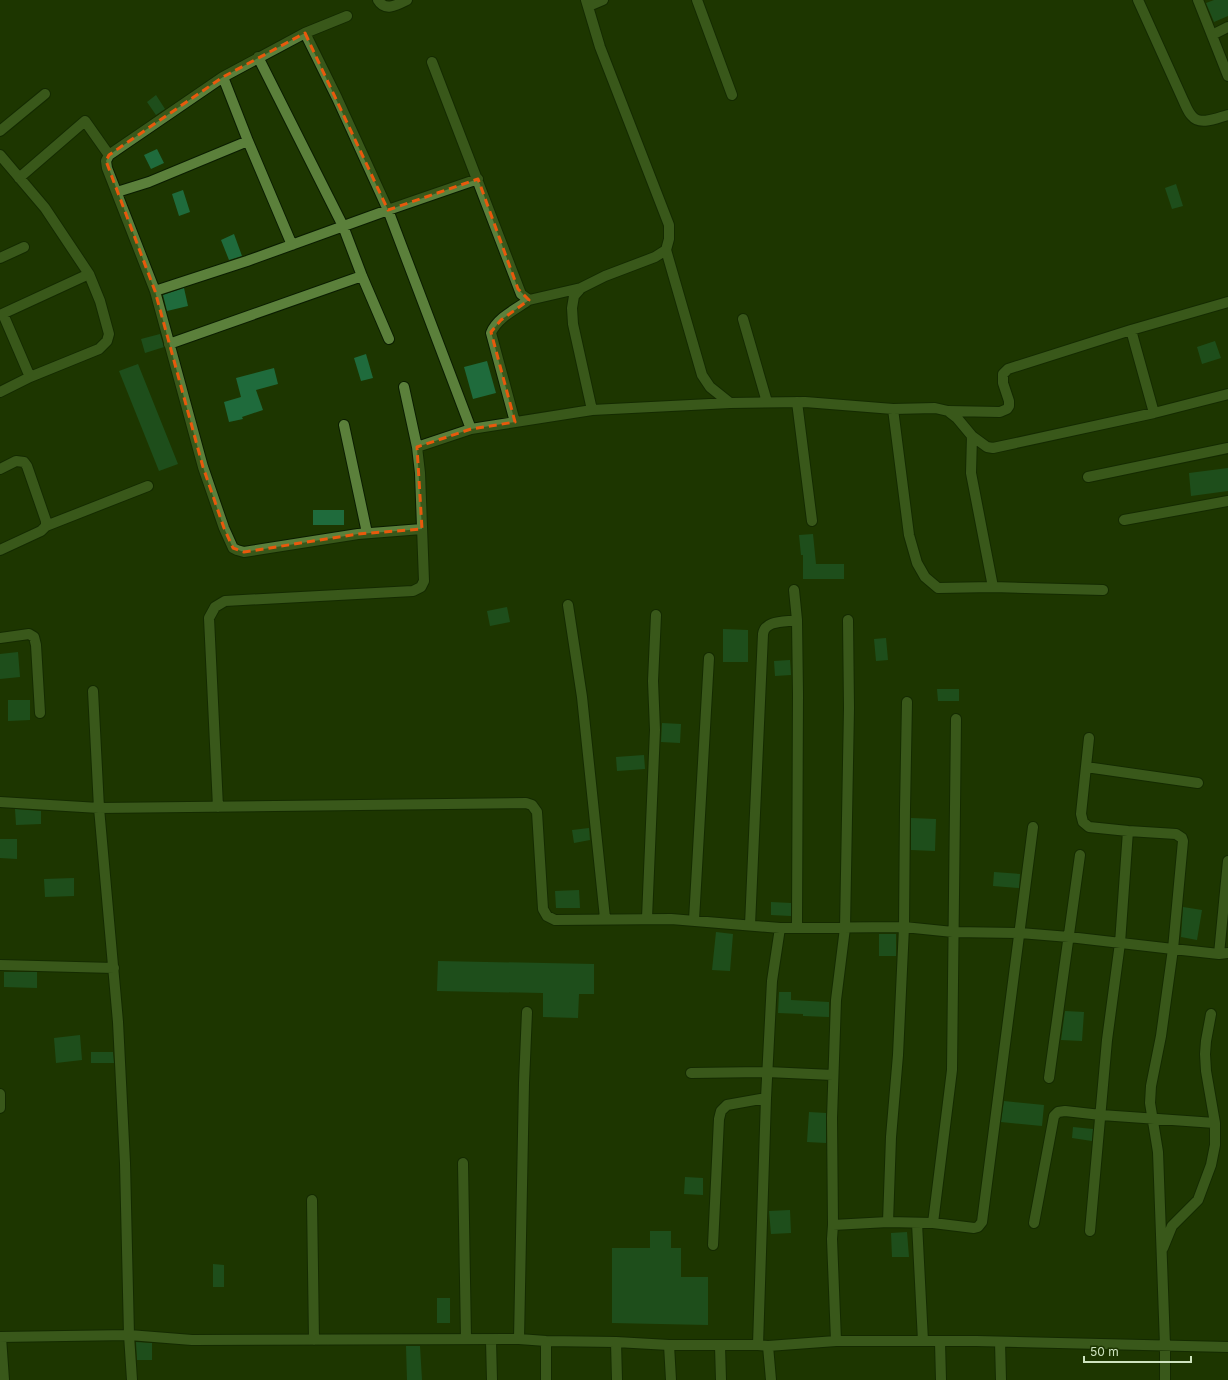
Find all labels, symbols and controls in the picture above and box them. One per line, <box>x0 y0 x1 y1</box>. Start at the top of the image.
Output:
scale bar <box>1084 1338 1191 1364</box>
text: 50 m <box>1090 1344 1119 1359</box>

